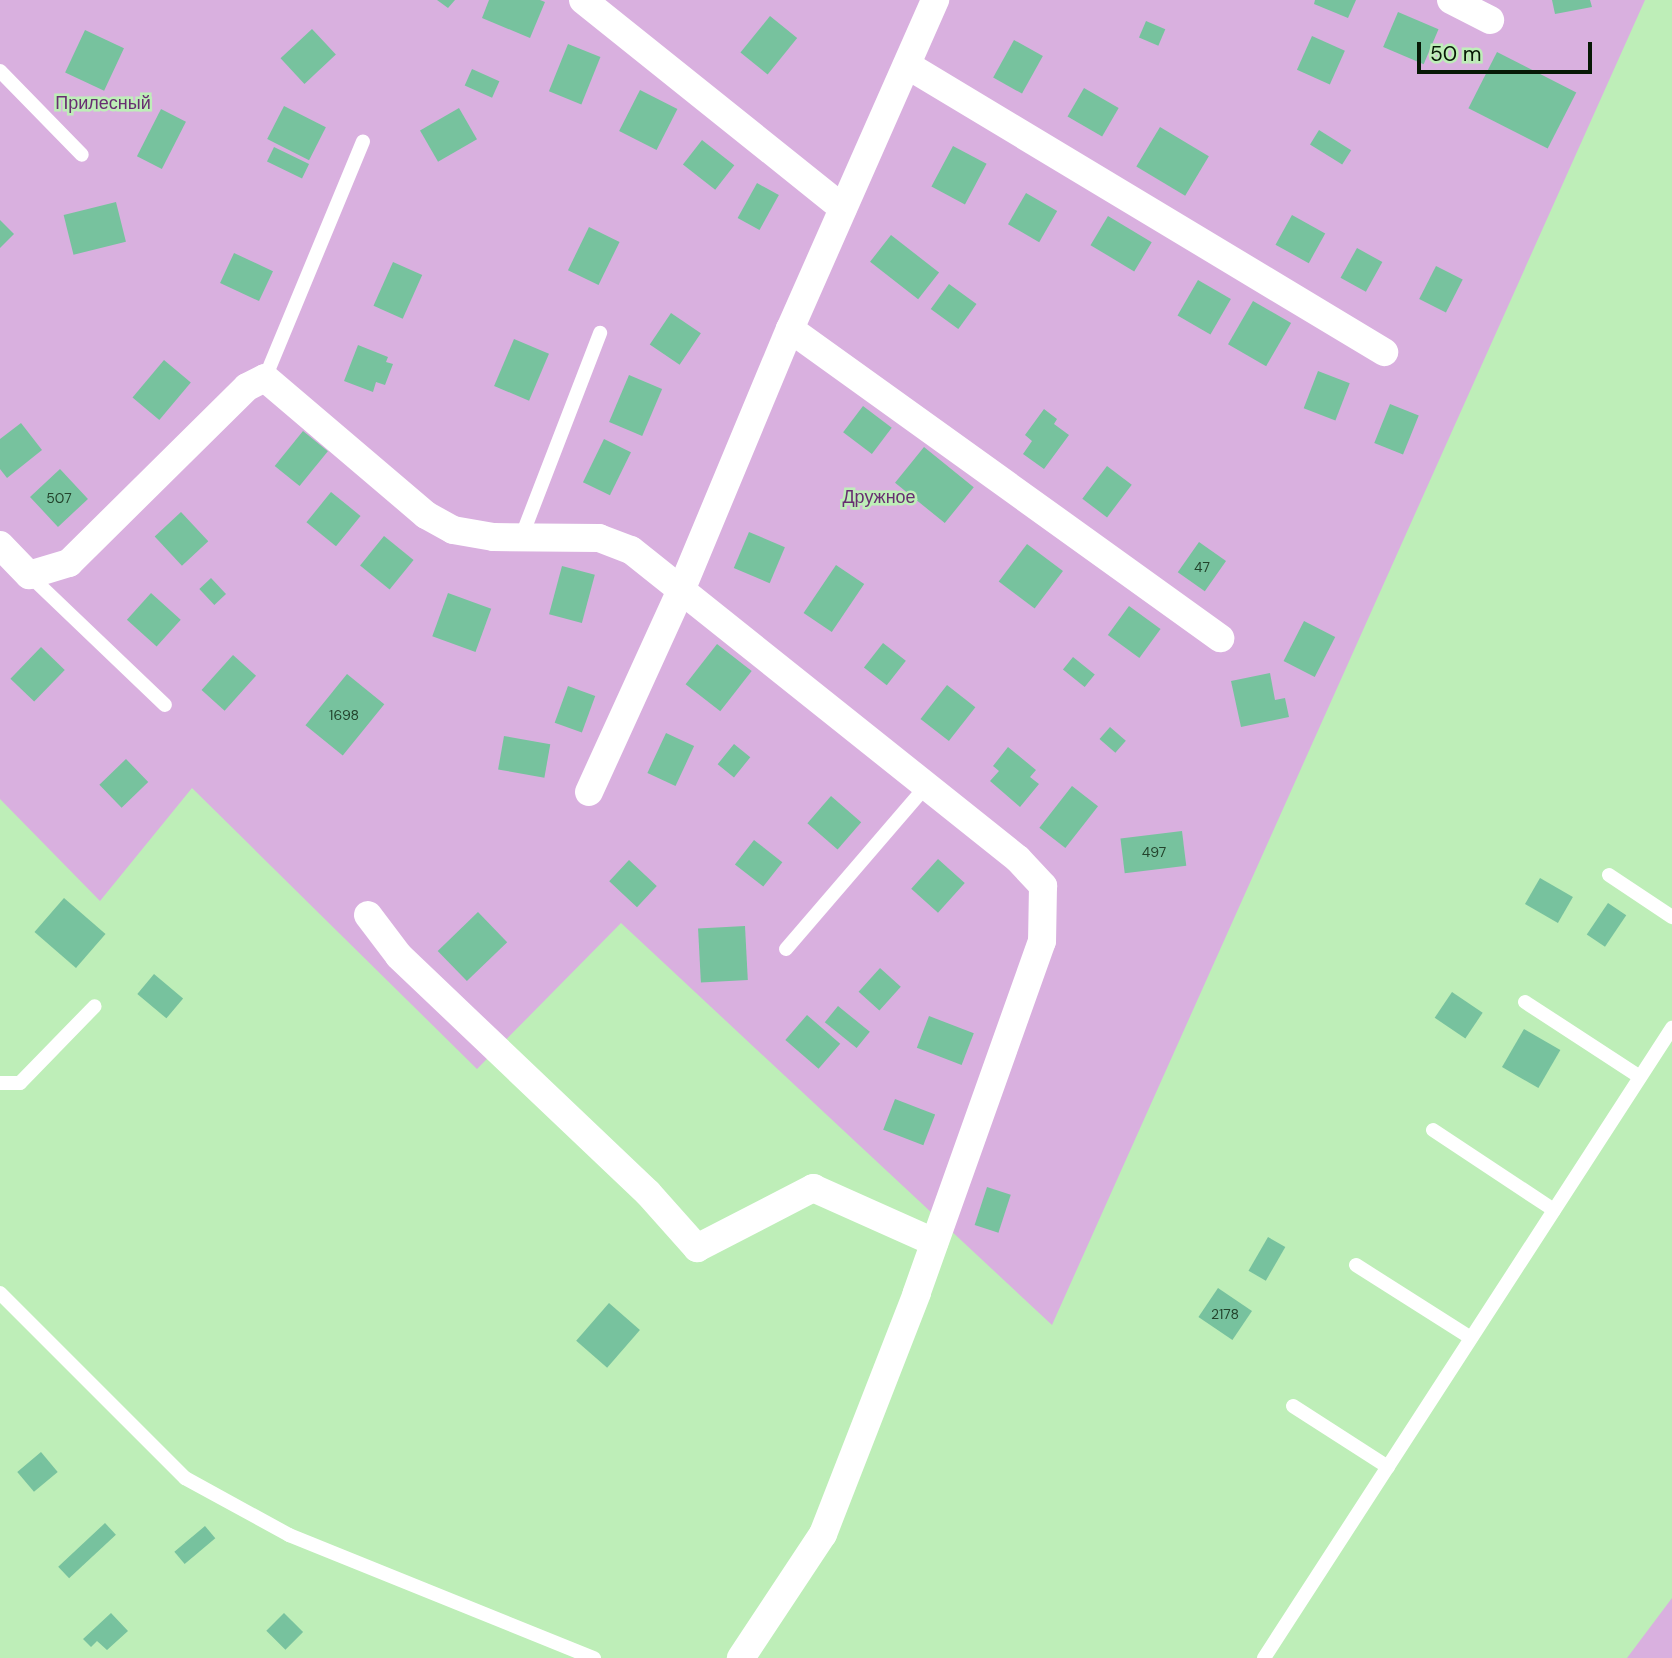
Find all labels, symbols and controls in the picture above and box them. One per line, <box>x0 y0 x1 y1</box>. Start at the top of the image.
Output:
scale bar <box>1420 28 1595 72</box>
text: 50 m <box>1430 40 1481 68</box>
park label: Прилесный <box>55 92 151 114</box>
park label: Дружное <box>842 486 916 508</box>
house number: 507 <box>46 490 72 506</box>
house number: 47 <box>1194 559 1210 575</box>
house number: 1698 <box>329 707 359 723</box>
house number: 497 <box>1142 844 1166 860</box>
house number: 2178 <box>1211 1306 1239 1322</box>

